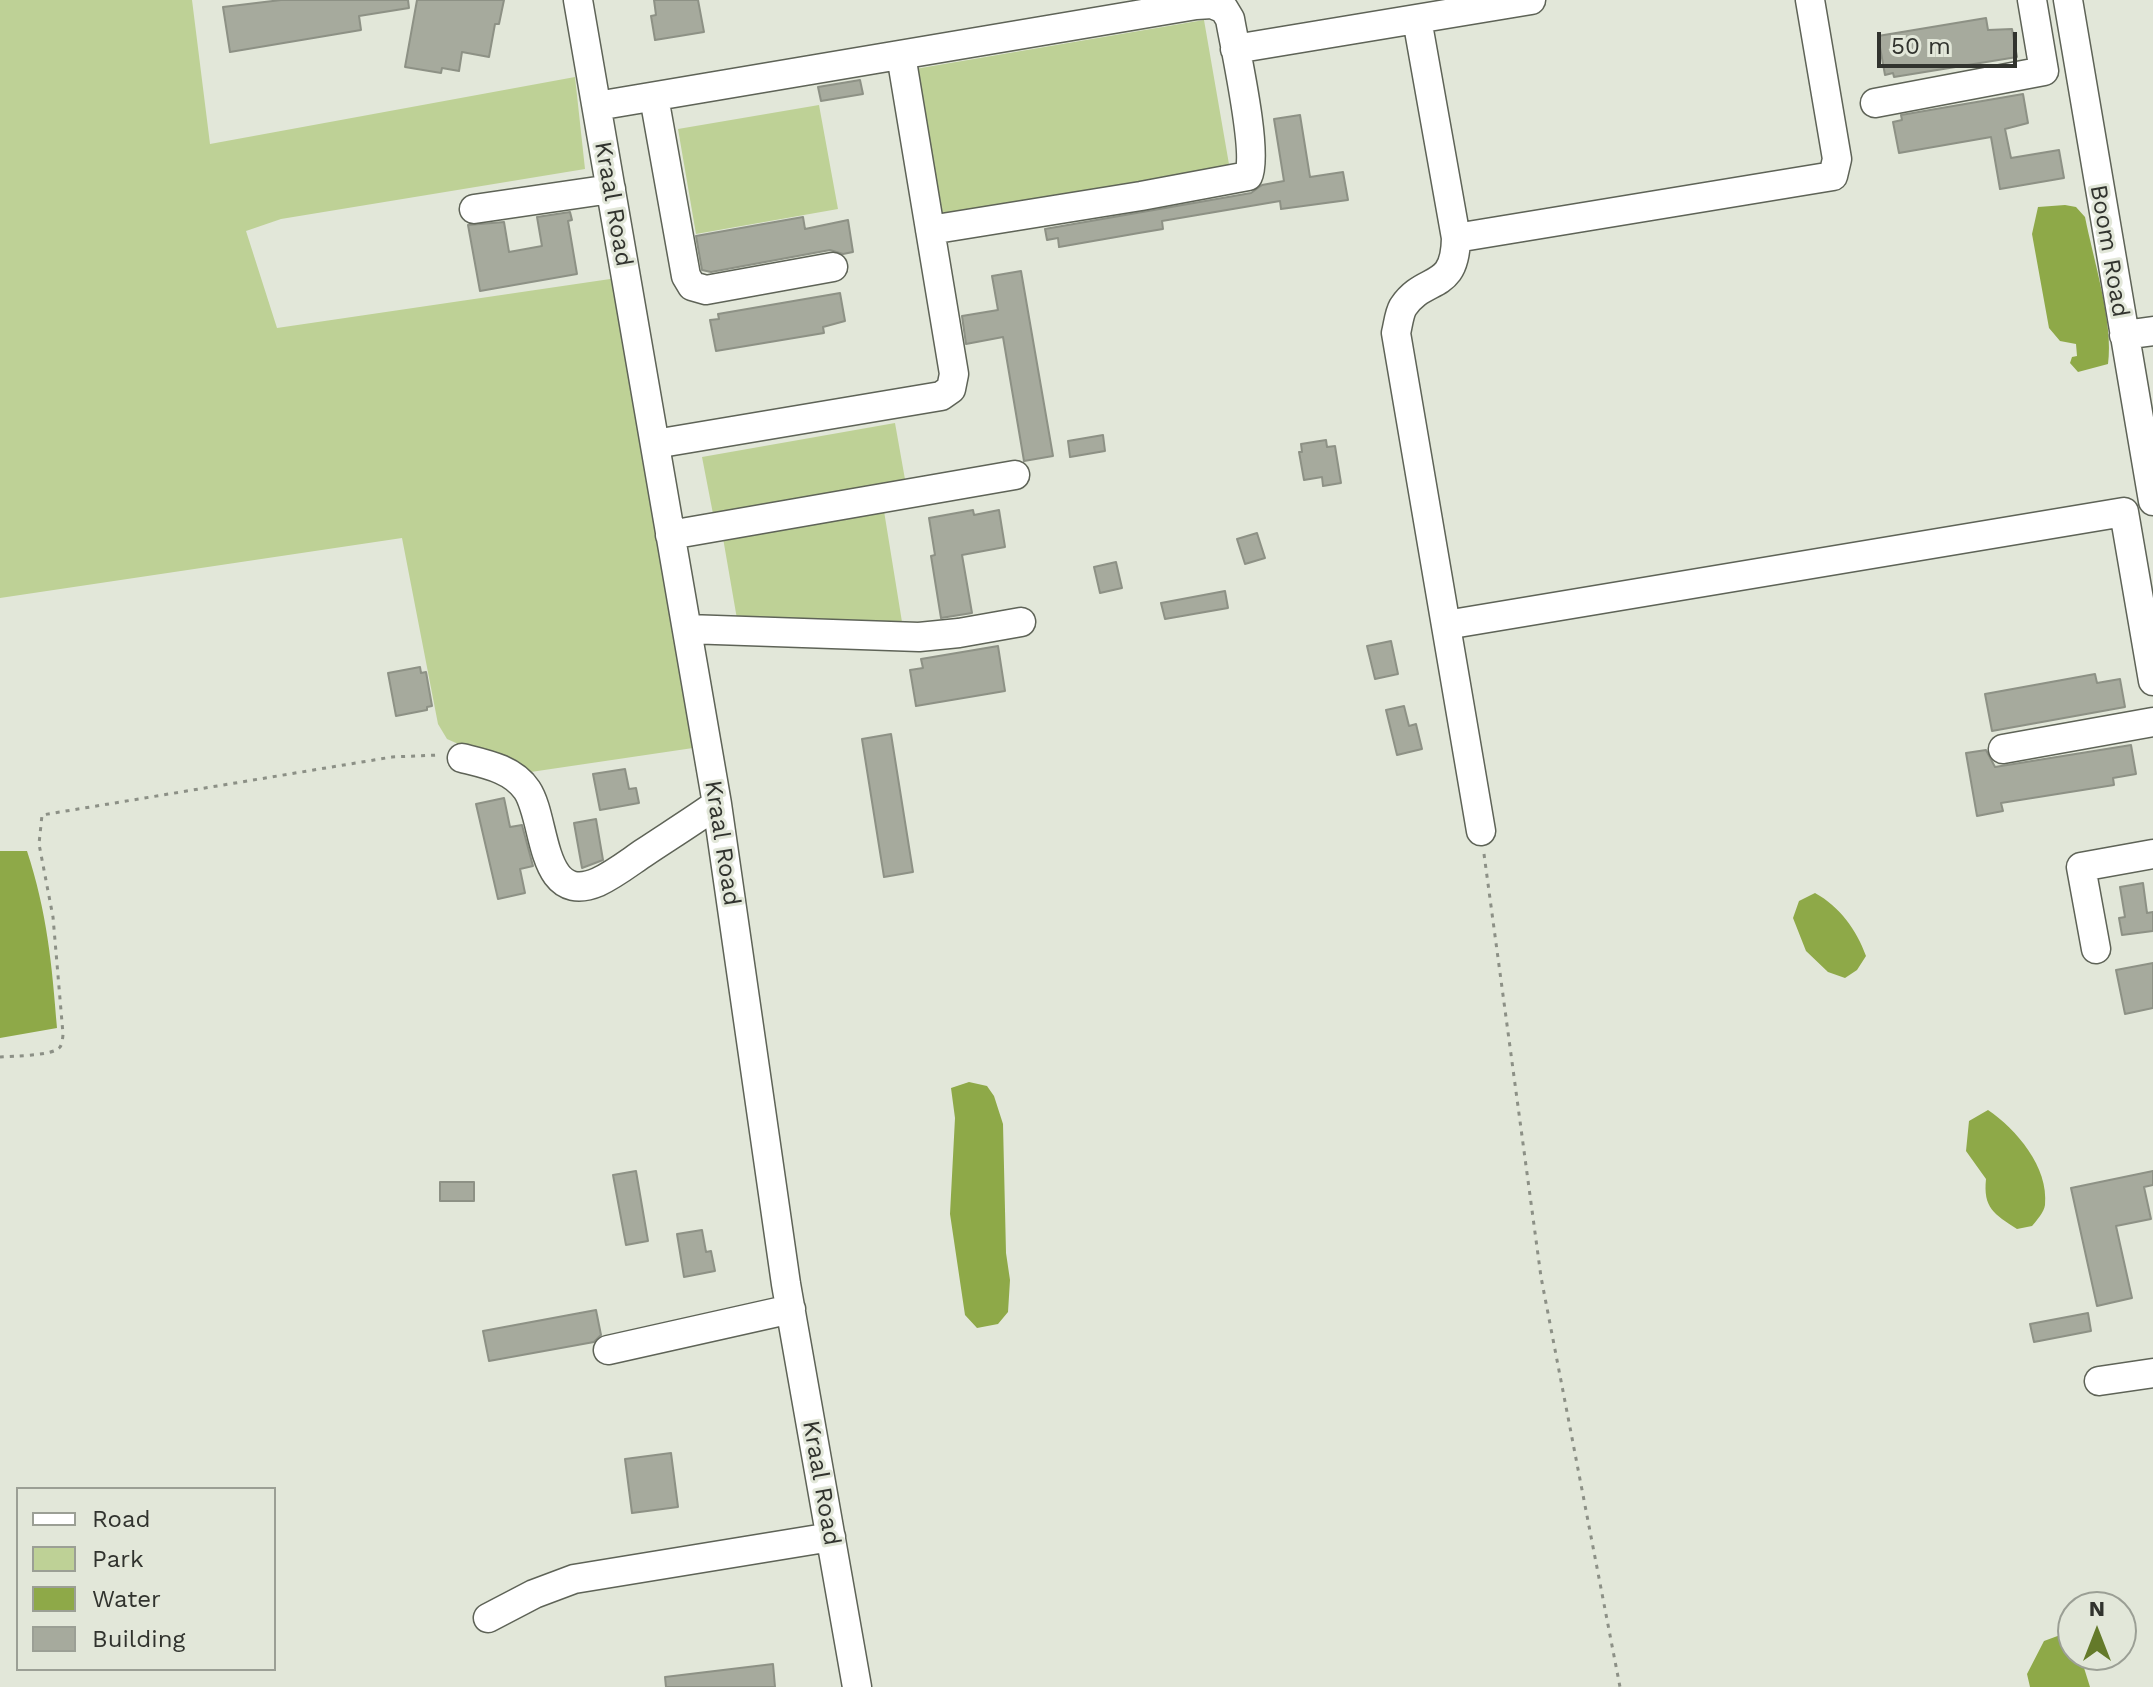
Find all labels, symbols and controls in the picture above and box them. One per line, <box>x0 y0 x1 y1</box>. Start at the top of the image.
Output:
scale bar <box>1881 16 2021 66</box>
text: 50 m <box>1891 32 1951 60</box>
street label: Kraal Road <box>588 139 638 269</box>
street label: Boom Road <box>2083 182 2135 320</box>
street label: Kraal Road <box>698 778 746 908</box>
street label: Kraal Road <box>796 1418 846 1548</box>
legend <box>16 1487 276 1671</box>
text: Road <box>92 1505 151 1533</box>
text: Park <box>92 1545 144 1573</box>
text: Water <box>92 1585 161 1613</box>
north arrow <box>2057 1591 2137 1671</box>
text: N <box>2089 1596 2105 1621</box>
text: Building <box>92 1625 185 1653</box>

